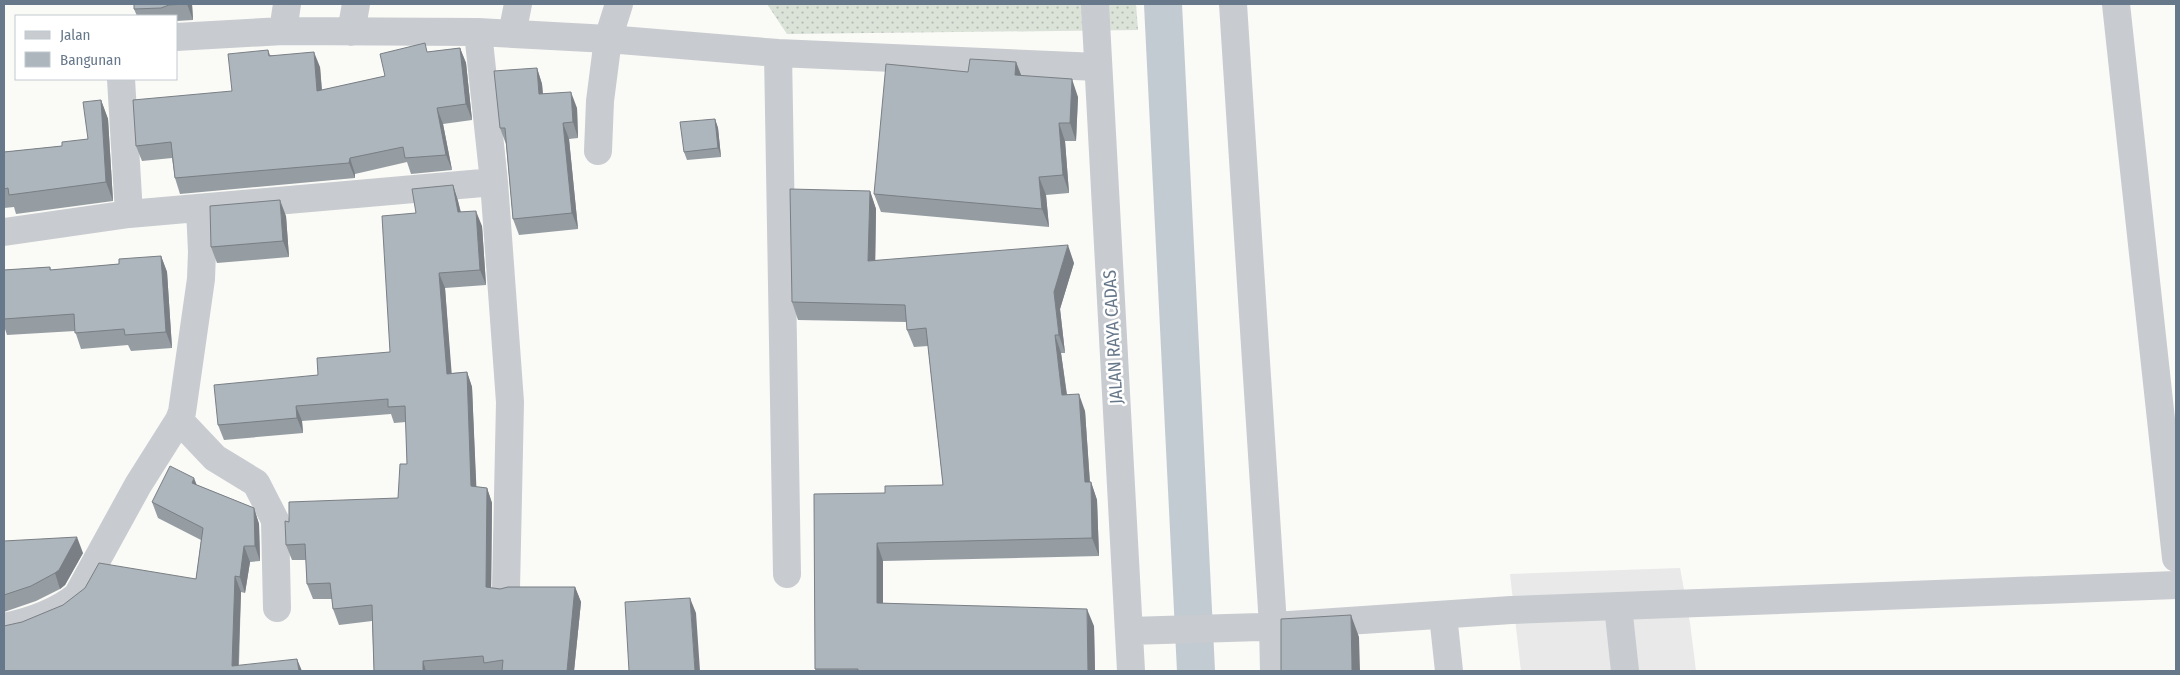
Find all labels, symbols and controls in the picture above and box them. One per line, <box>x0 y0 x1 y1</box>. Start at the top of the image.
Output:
legend <box>15 15 178 80</box>
text: Jalan <box>60 26 90 44</box>
text: Bangunan <box>60 51 121 69</box>
street label: JALAN RAYA CADAS <box>1098 269 1128 405</box>

